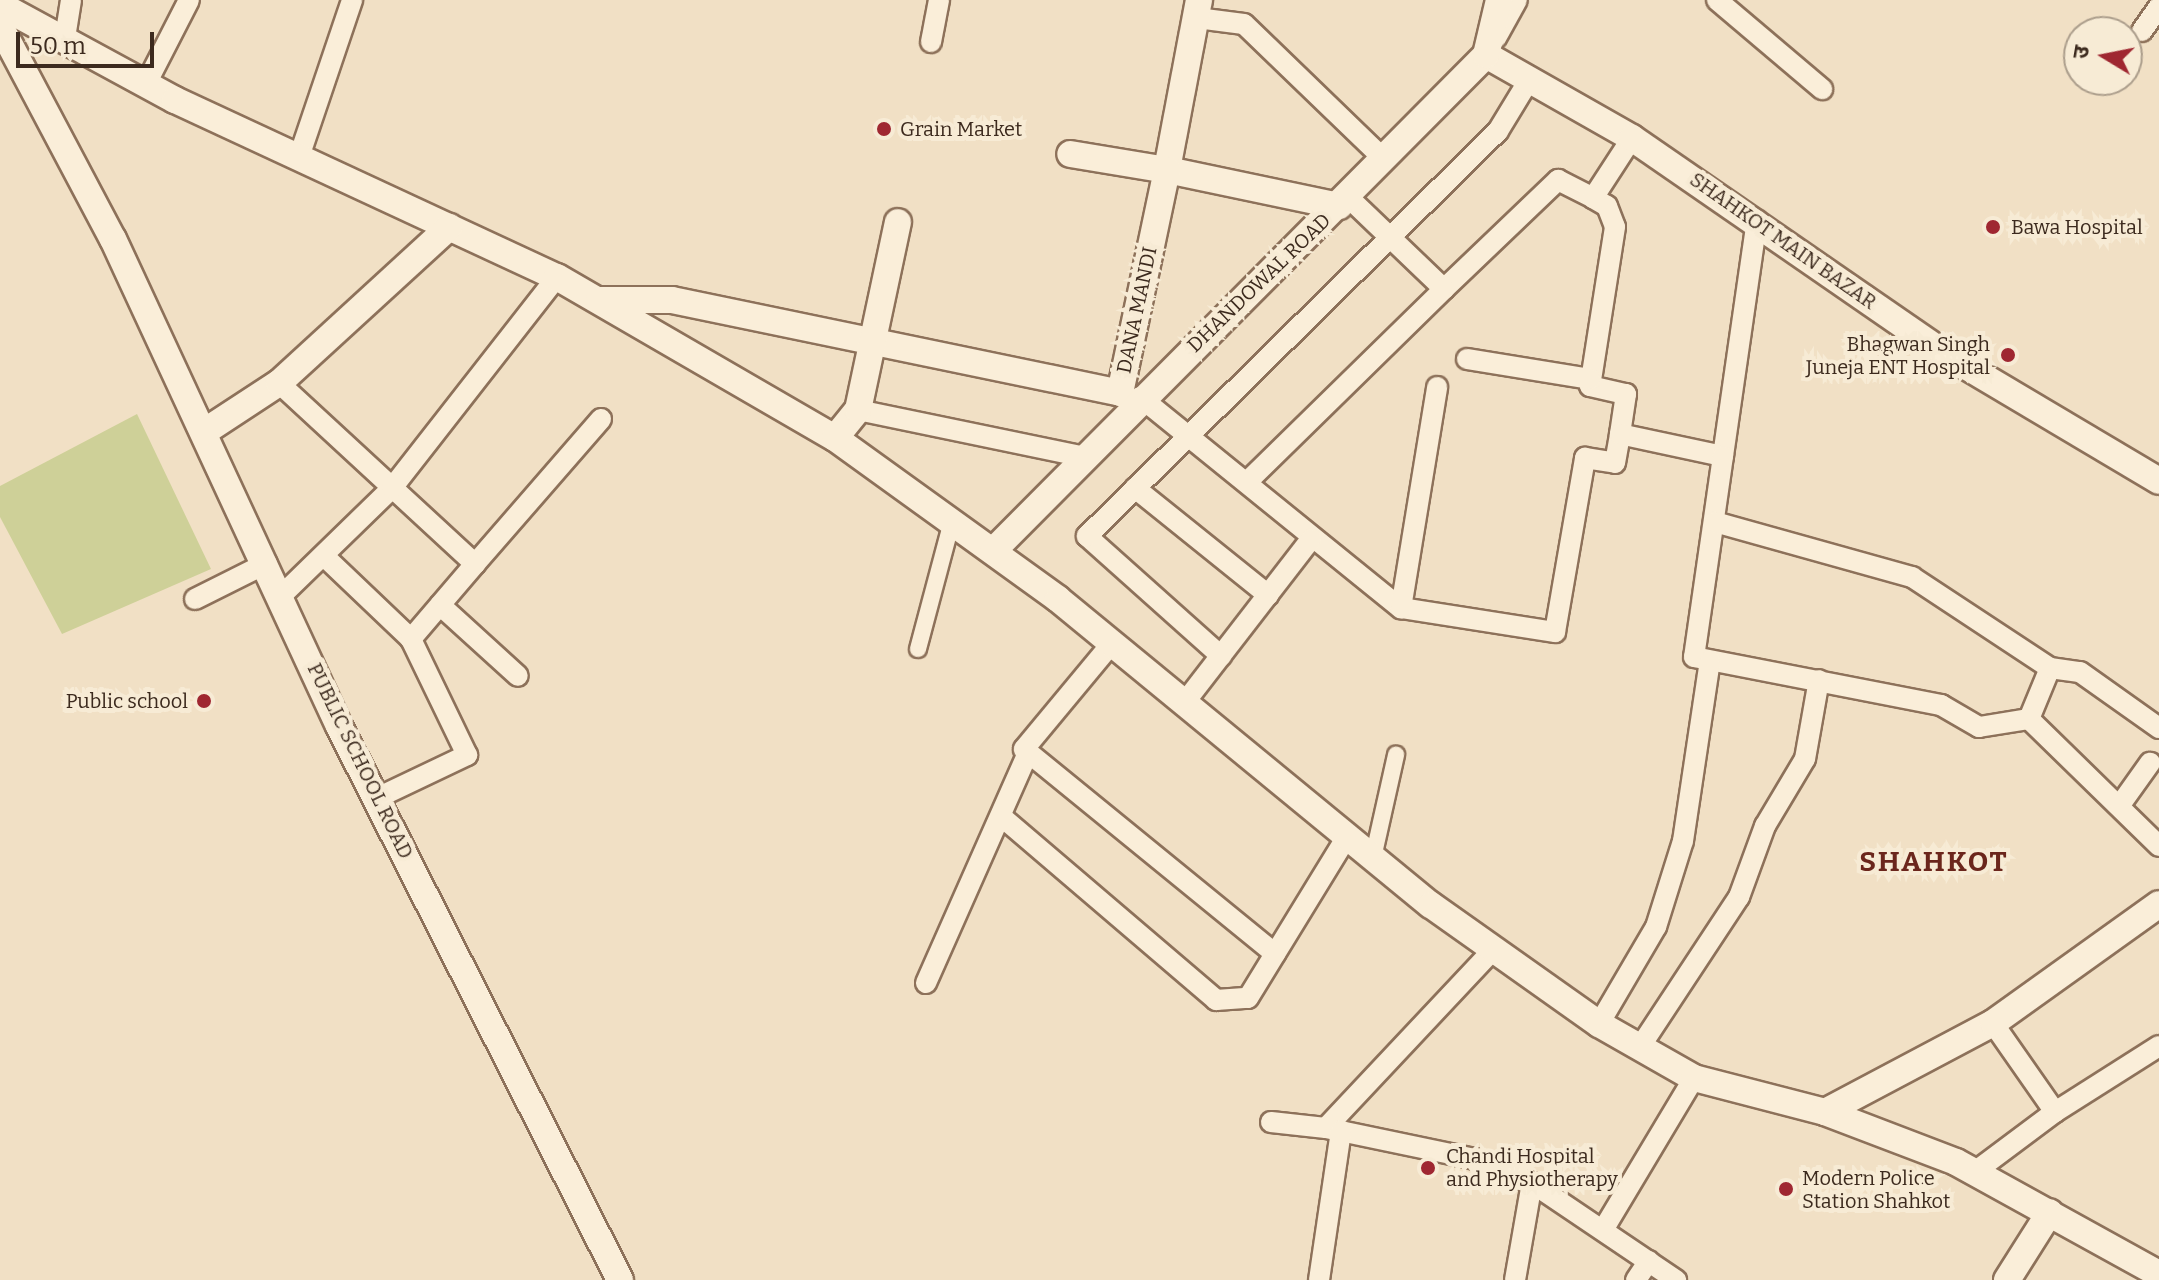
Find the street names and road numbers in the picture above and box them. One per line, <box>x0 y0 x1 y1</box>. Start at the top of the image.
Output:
street label: SHAHKOT MAIN BAZAR <box>1685 168 1881 314</box>
street label: DHANDOWAL ROAD <box>1182 208 1336 358</box>
street label: DANA MANDI <box>1112 244 1162 376</box>
street label: PUBLIC SCHOOL ROAD <box>302 659 418 863</box>

